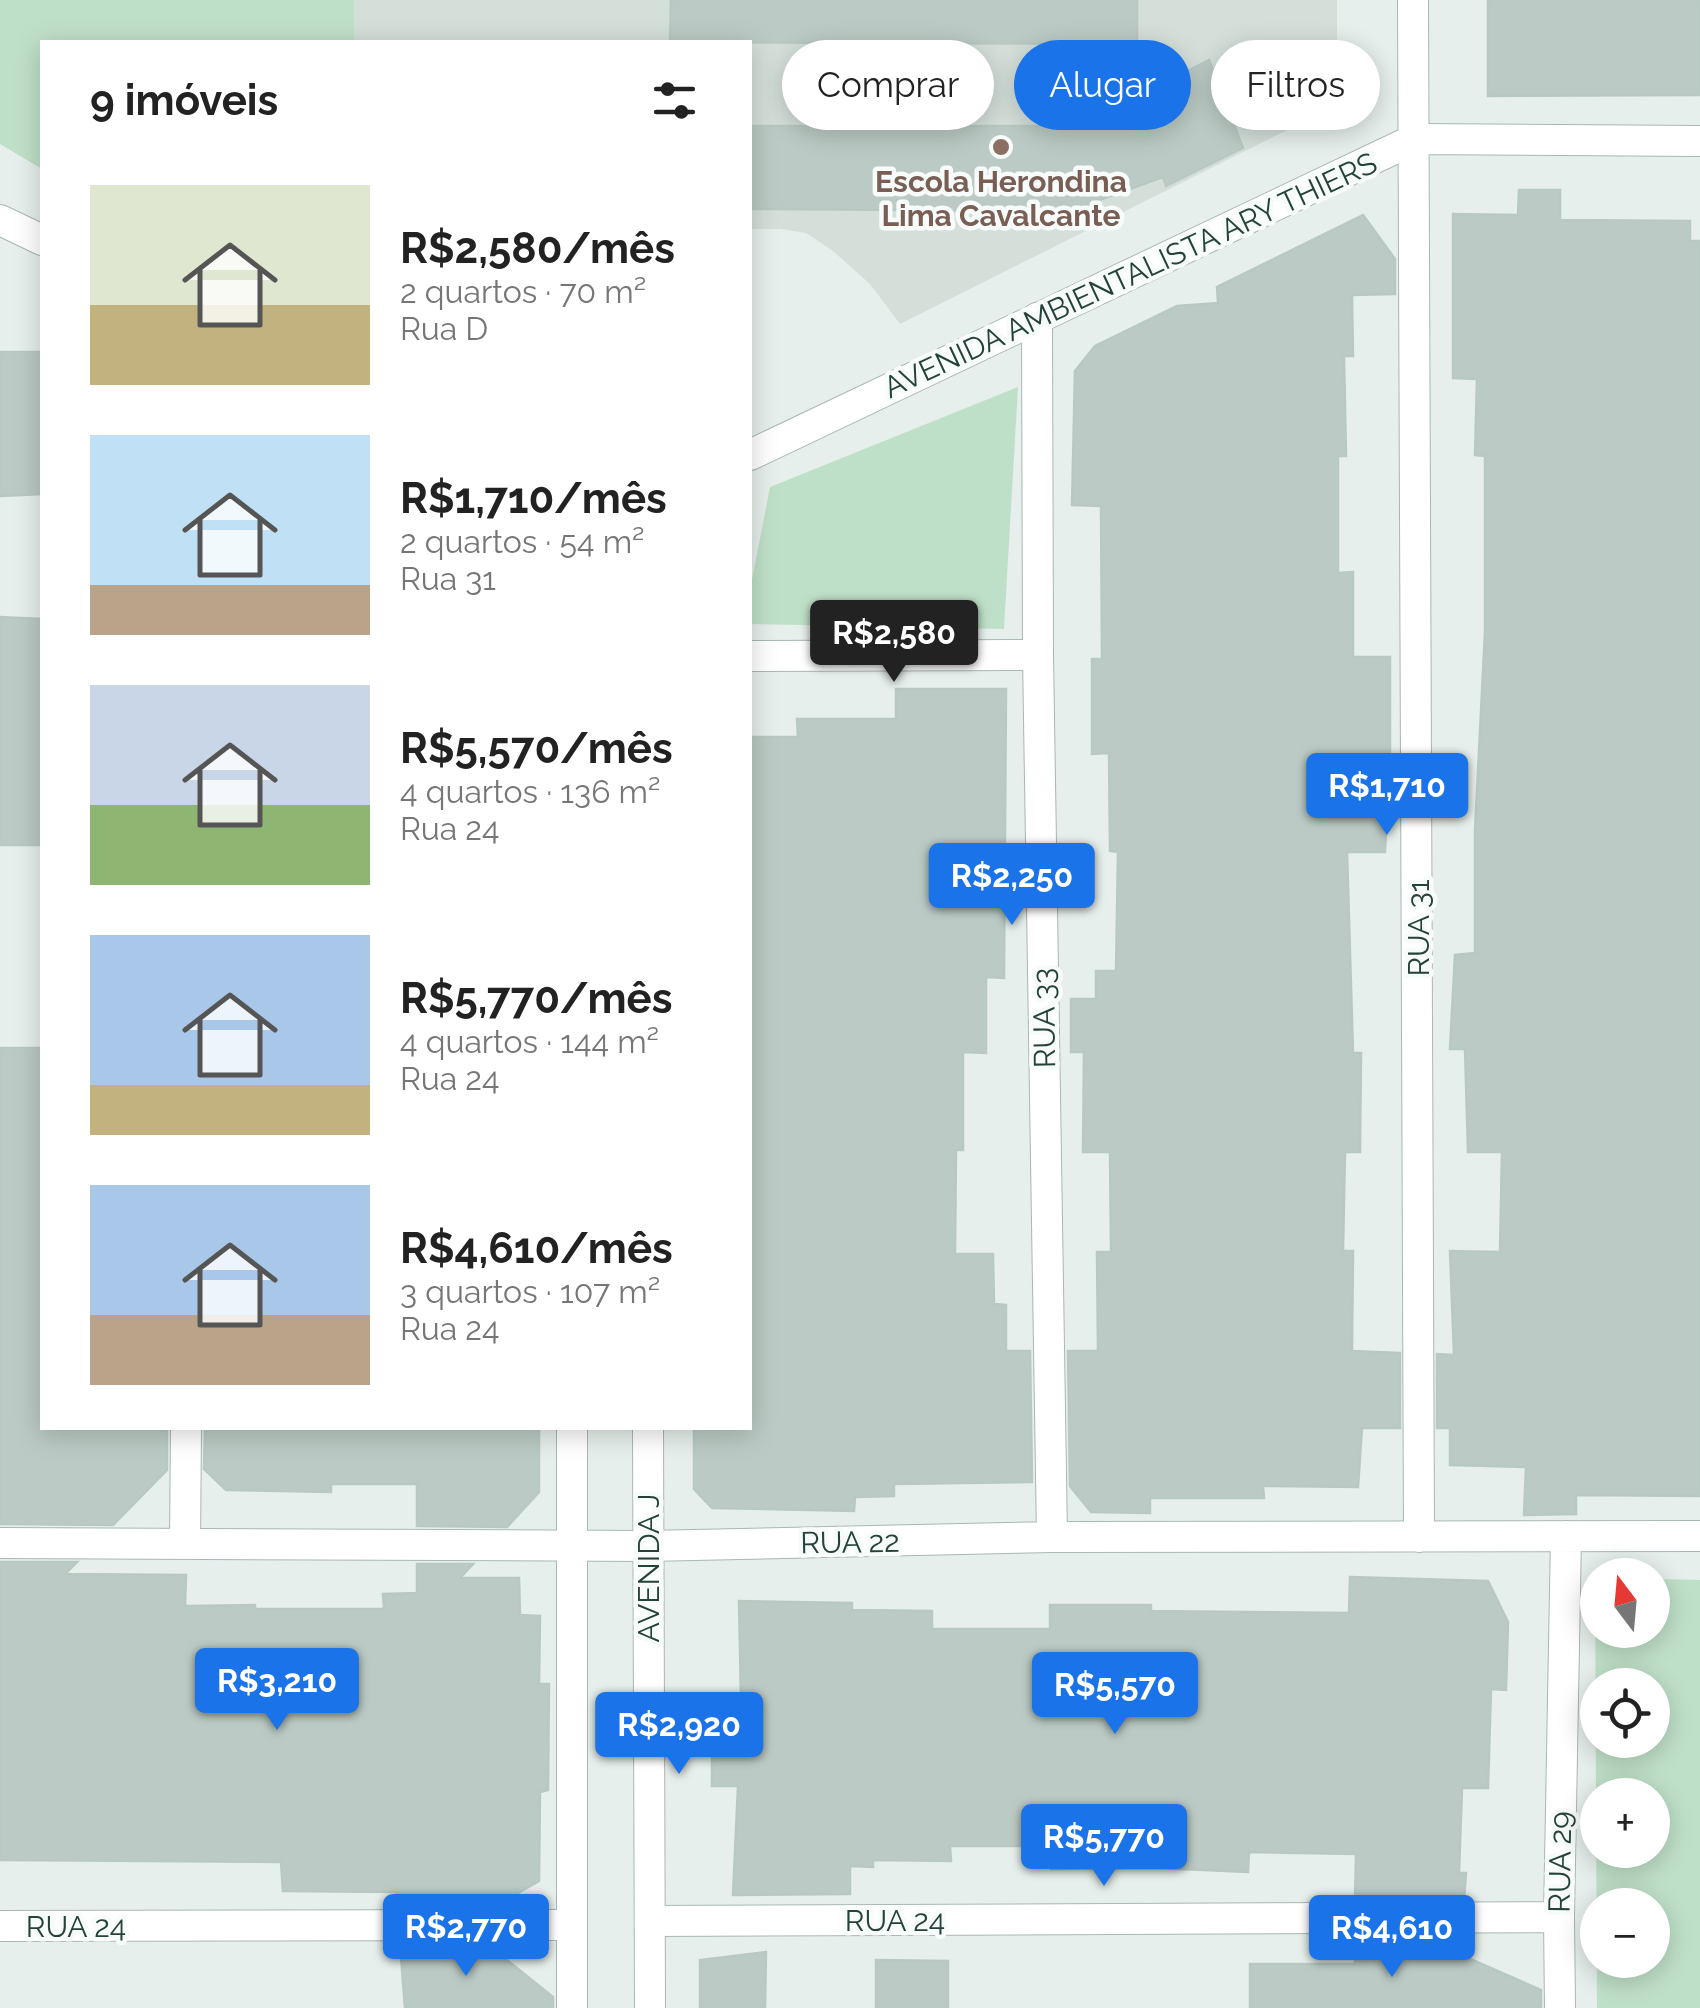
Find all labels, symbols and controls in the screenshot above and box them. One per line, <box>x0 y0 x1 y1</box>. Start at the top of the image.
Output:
chip: Comprar <box>782 40 994 130</box>
chip: Alugar <box>1014 40 1191 130</box>
chip: Filtros <box>1211 40 1380 130</box>
icon: filters <box>647 73 702 128</box>
text: 9 imóveis <box>90 76 278 125</box>
marker: Escola Herondina Lima Cavalcante <box>990 136 1012 158</box>
street label: AVENIDA AMBIENTALISTA ARY THIERS <box>878 145 1382 405</box>
place label: Escola Herondina Lima Cavalcante <box>875 164 1127 233</box>
text: R$2,580/mês <box>400 224 675 273</box>
icon: home <box>170 225 290 345</box>
text: 2 quartos · 70 m² <box>400 273 646 310</box>
text: Rua D <box>400 310 488 347</box>
text: R$1,710/mês <box>400 474 667 523</box>
icon: home <box>170 475 290 595</box>
text: 2 quartos · 54 m² <box>400 523 644 560</box>
text: Rua 31 <box>400 560 496 597</box>
pin: R$2,580 <box>802 600 986 685</box>
text: R$2,580 <box>832 614 956 651</box>
text: R$5,570/mês <box>400 724 673 773</box>
icon: home <box>170 725 290 845</box>
pin: R$1,710 <box>1295 753 1479 838</box>
text: R$1,710 <box>1328 767 1446 804</box>
text: 4 quartos · 136 m² <box>400 773 660 810</box>
text: Rua 24 <box>400 810 499 847</box>
pin: R$2,250 <box>920 843 1104 928</box>
text: R$2,250 <box>951 857 1073 894</box>
street label: RUA 31 <box>1401 879 1436 977</box>
street label: RUA 33 <box>1026 967 1062 1069</box>
text: R$5,770/mês <box>400 974 672 1023</box>
icon: home <box>170 975 290 1095</box>
text: 4 quartos · 144 m² <box>400 1023 659 1060</box>
text: Rua 24 <box>400 1060 499 1097</box>
text: R$4,610/mês <box>400 1224 673 1273</box>
icon: home <box>170 1225 290 1345</box>
text: 3 quartos · 107 m² <box>400 1273 660 1310</box>
text: Rua 24 <box>400 1310 499 1347</box>
street label: AVENIDA J <box>631 1493 666 1643</box>
street label: RUA 22 <box>800 1524 900 1560</box>
north arrow <box>1580 1558 1670 1648</box>
map controls <box>1580 1558 1670 1978</box>
pin: R$3,210 <box>185 1648 369 1733</box>
pin: R$5,570 <box>1023 1652 1207 1737</box>
text: R$3,210 <box>217 1662 337 1699</box>
text: R$5,570 <box>1054 1666 1176 1703</box>
button: locate <box>1580 1668 1670 1758</box>
pin: R$2,920 <box>587 1692 771 1777</box>
text: R$2,920 <box>617 1706 741 1743</box>
button: + <box>1580 1778 1670 1868</box>
pin: R$5,770 <box>1012 1804 1196 1889</box>
street label: RUA 29 <box>1542 1811 1578 1913</box>
text: R$5,770 <box>1043 1818 1165 1855</box>
button: − <box>1580 1888 1670 1978</box>
pin: R$2,770 <box>374 1894 558 1979</box>
pin: R$4,610 <box>1300 1895 1484 1980</box>
street label: RUA 24 <box>845 1903 945 1938</box>
text: R$2,770 <box>405 1908 527 1945</box>
street label: RUA 24 <box>26 1909 126 1944</box>
text: R$4,610 <box>1331 1909 1453 1946</box>

